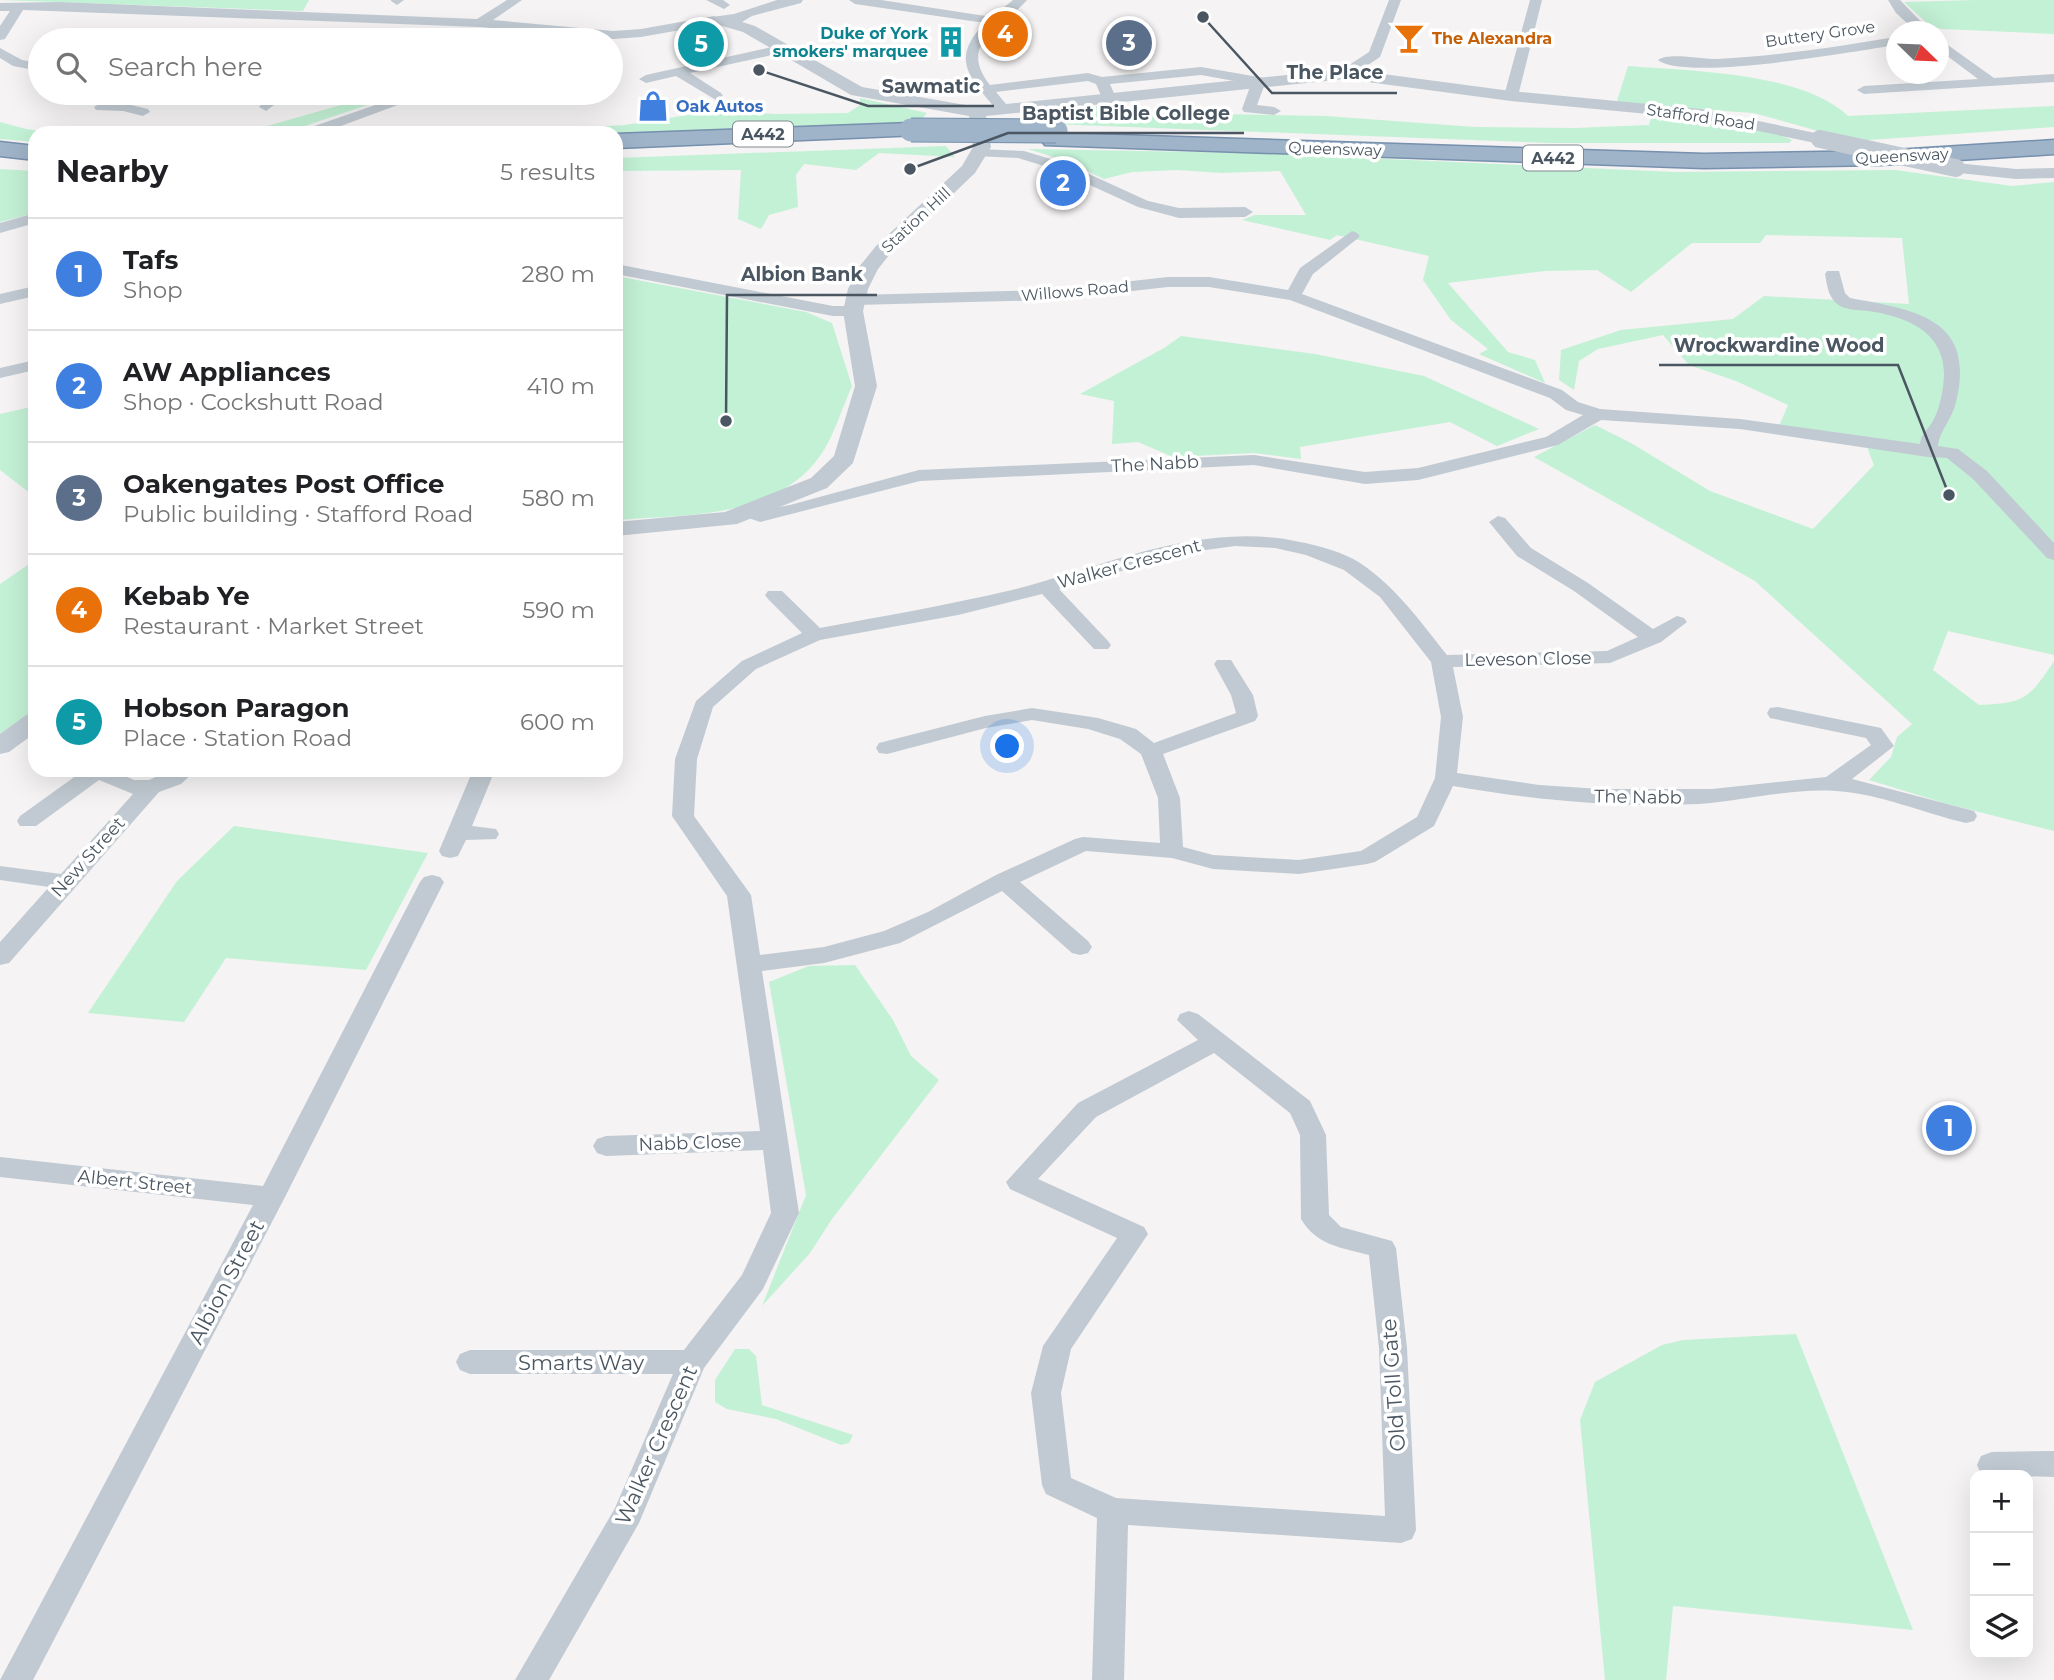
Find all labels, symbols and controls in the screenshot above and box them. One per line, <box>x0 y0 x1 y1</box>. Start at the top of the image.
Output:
pin: 4 <box>982 8 1028 60</box>
pin: 3 <box>1106 17 1152 69</box>
street label: Buttery Grove <box>1764 17 1876 51</box>
pin: 5 <box>678 18 724 70</box>
bar icon: The Alexandra <box>1392 21 1426 55</box>
north arrow <box>1886 21 1949 84</box>
place label: Duke of York smokers' marquee <box>773 24 929 61</box>
building icon: Duke of York smokers' marquee <box>934 25 968 59</box>
search box <box>28 28 623 105</box>
place label: The Alexandra <box>1432 29 1552 48</box>
icon: search <box>52 48 90 86</box>
text: Search here <box>108 51 263 83</box>
callout: The Place <box>1272 53 1397 93</box>
text: The Place <box>1287 61 1383 84</box>
callout: Sawmatic <box>868 66 994 106</box>
text: Sawmatic <box>882 75 980 98</box>
shop icon: Oak Autos <box>636 89 670 123</box>
callout: Baptist Bible College <box>1008 93 1244 133</box>
place label: Oak Autos <box>676 97 764 116</box>
street label: Stafford Road <box>1646 100 1756 134</box>
text: Baptist Bible College <box>1022 102 1230 125</box>
road number: A442 <box>733 122 793 146</box>
street label: Queensway <box>1288 138 1382 160</box>
street label: Queensway <box>1855 144 1950 168</box>
road number: A442 <box>1523 146 1583 170</box>
text: Nearby <box>56 153 168 190</box>
pin: 2 <box>1040 157 1086 209</box>
text: 5 results <box>500 158 595 186</box>
street label: Station Hill <box>878 183 954 257</box>
text: Tafs <box>123 244 178 276</box>
callout: Albion Bank <box>727 255 877 295</box>
text: 1 <box>74 260 84 288</box>
text: 280 m <box>522 260 595 288</box>
text: Albion Bank <box>740 263 863 286</box>
text: Shop <box>123 276 183 304</box>
street label: Willows Road <box>1020 277 1130 305</box>
callout: Wrockwardine Wood <box>1659 325 1898 365</box>
text: Wrockwardine Wood <box>1674 334 1884 357</box>
text: AW Appliances <box>123 356 330 388</box>
text: 2 <box>72 372 86 400</box>
text: 410 m <box>526 372 595 400</box>
text: Shop · Cockshutt Road <box>123 388 384 416</box>
street label: The Nabb <box>1111 451 1199 477</box>
text: Oakengates Post Office <box>123 468 444 500</box>
text: 3 <box>72 484 86 512</box>
text: 580 m <box>522 484 595 512</box>
text: Public building · Stafford Road <box>123 500 473 528</box>
street label: Walker Crescent <box>1055 534 1203 594</box>
text: Kebab Ye <box>123 580 250 612</box>
text: 4 <box>71 596 87 624</box>
text: 590 m <box>522 596 595 624</box>
text: Restaurant · Market Street <box>123 612 424 640</box>
street label: Leveson Close <box>1464 647 1592 671</box>
text: Hobson Paragon <box>123 692 349 724</box>
text: 5 <box>72 708 86 736</box>
text: 600 m <box>520 708 595 736</box>
text: Place · Station Road <box>123 724 352 752</box>
your location <box>990 729 1024 763</box>
street label: The Nabb <box>1594 785 1682 809</box>
street label: New Street <box>46 812 130 902</box>
pin: 1 <box>1926 1102 1972 1154</box>
street label: Nabb Close <box>638 1130 742 1156</box>
street label: Albert Street <box>77 1165 193 1199</box>
street label: Albion Street <box>183 1216 269 1348</box>
street label: Old Toll Gate <box>1376 1318 1410 1452</box>
street label: Smarts Way <box>518 1350 645 1375</box>
street label: Walker Crescent <box>610 1361 702 1529</box>
map controls <box>1970 1470 2033 1659</box>
button: + <box>1970 1470 2033 1533</box>
button: − <box>1970 1533 2033 1596</box>
button: layers <box>1970 1596 2033 1659</box>

